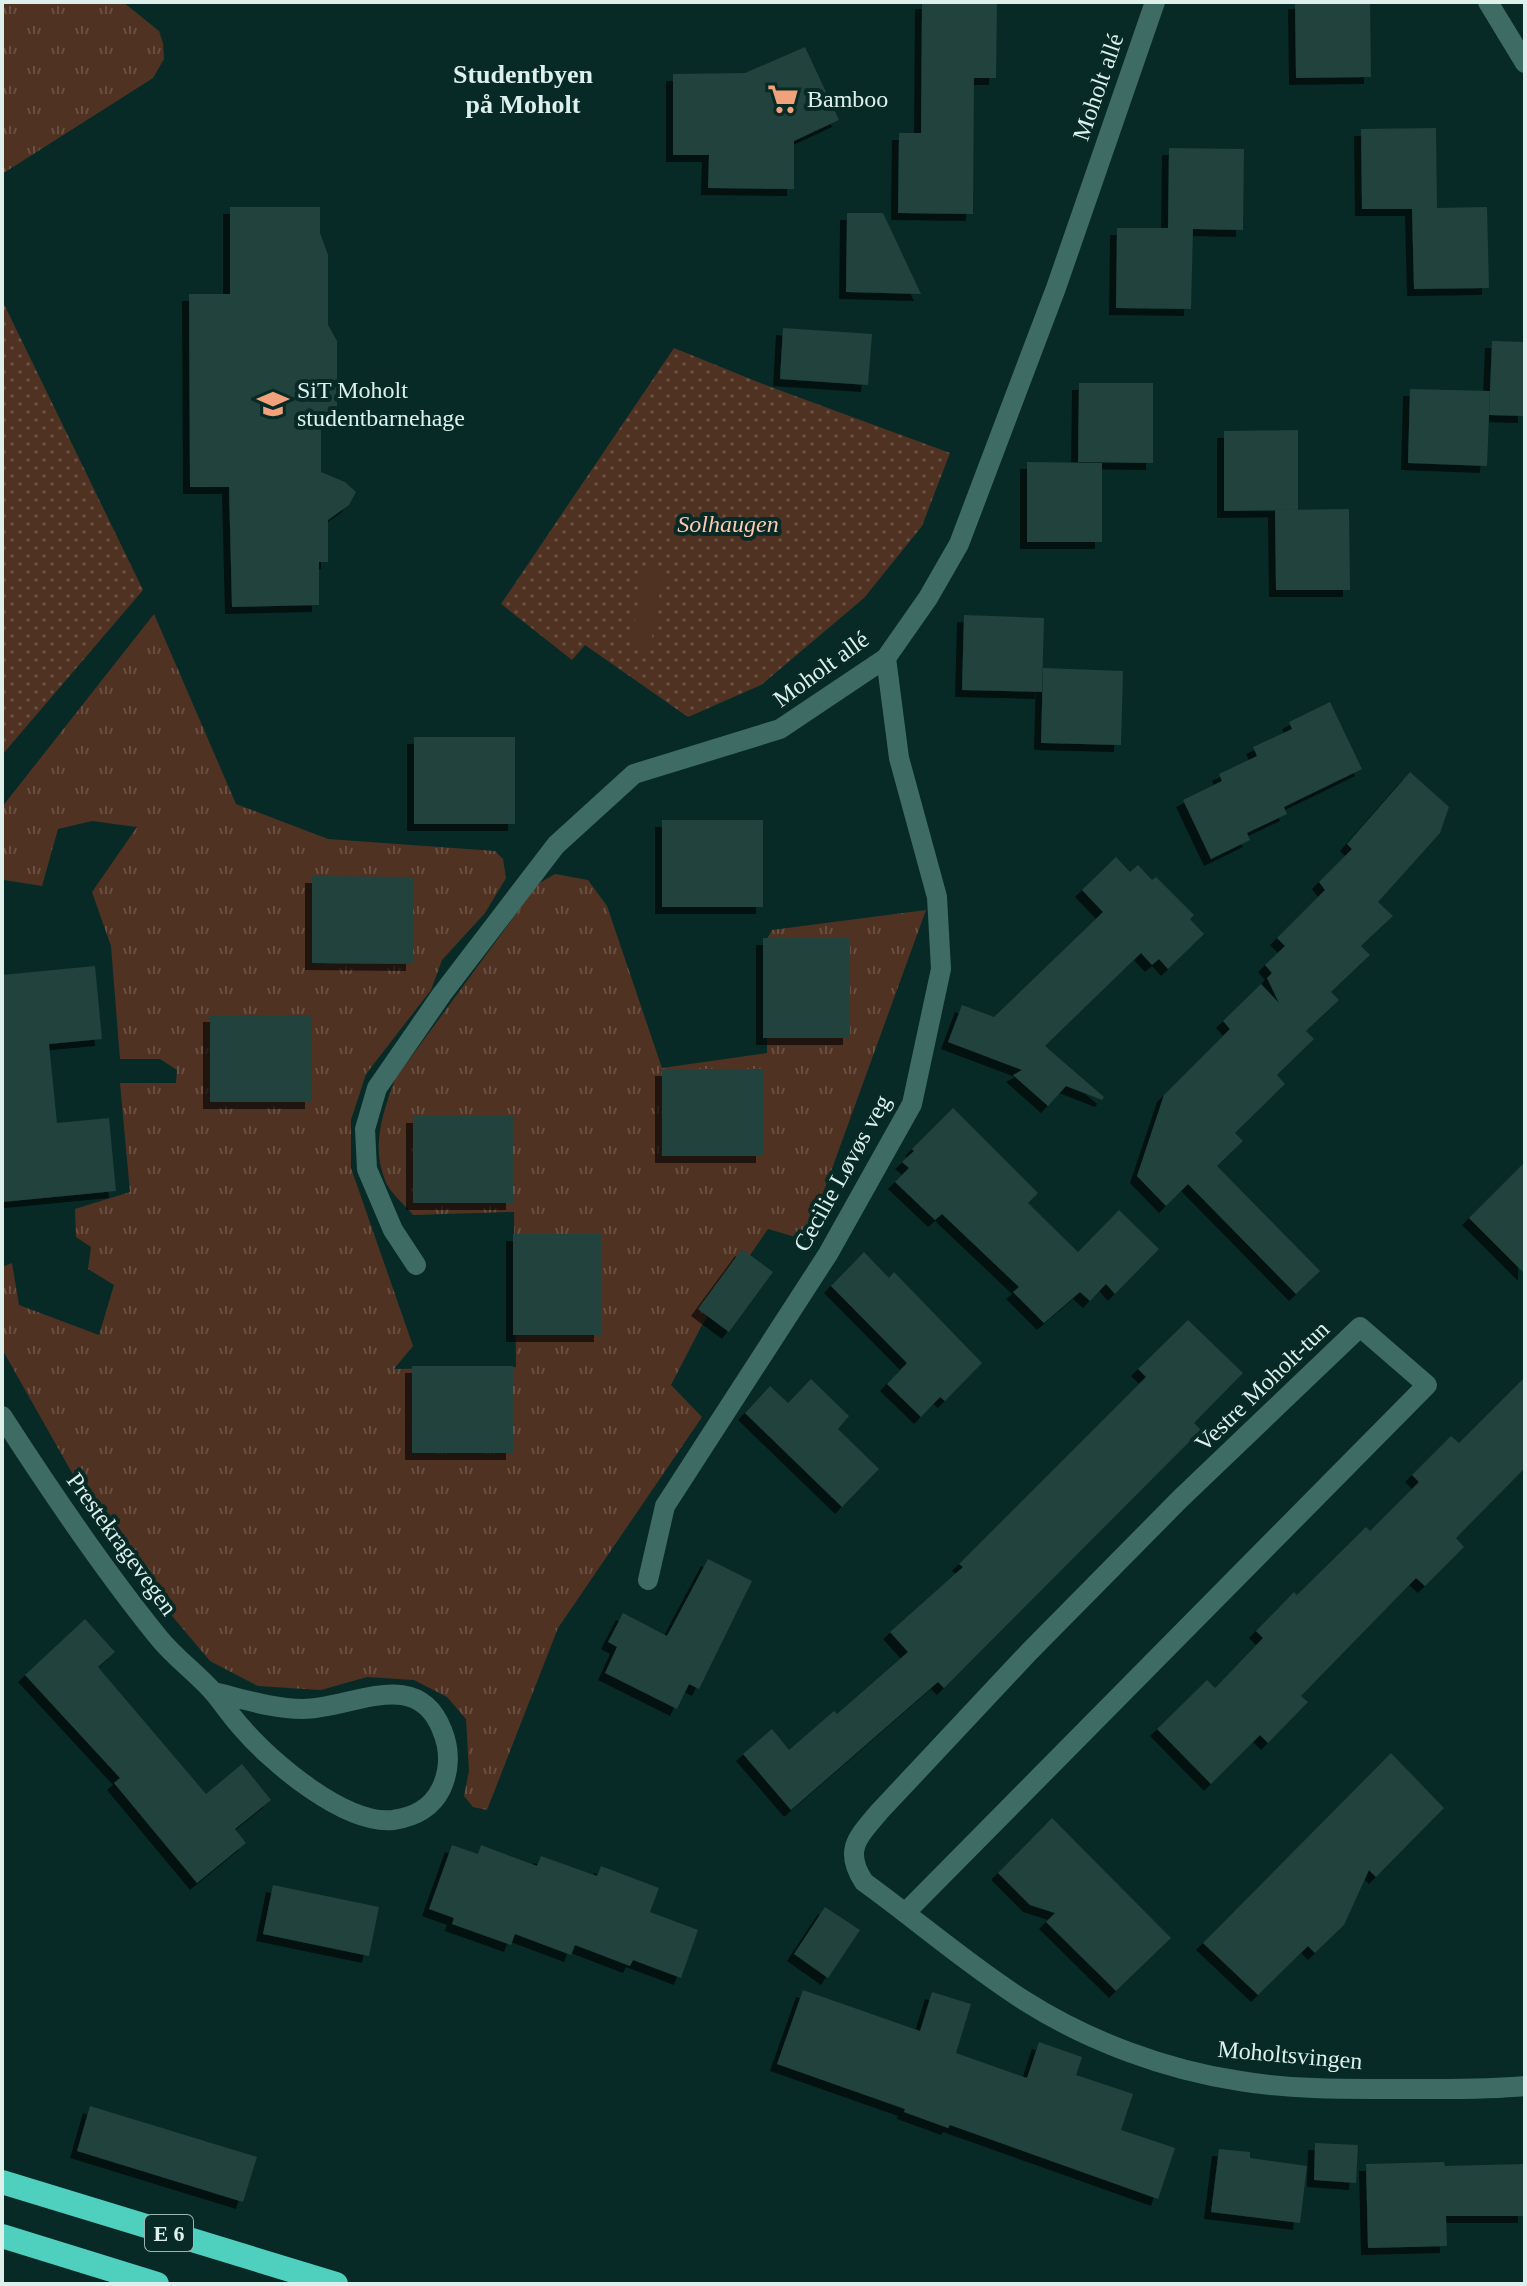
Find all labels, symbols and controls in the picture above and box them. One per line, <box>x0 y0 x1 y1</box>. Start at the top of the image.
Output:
street label: Moholt allé <box>1068 30 1128 144</box>
district label: Studentbyen på Moholt <box>453 60 594 119</box>
supermarket icon: Bamboo <box>766 82 800 116</box>
place label: Bamboo <box>807 86 888 112</box>
place label: SiT Moholt studentbarnehage <box>297 377 465 431</box>
school or university icon: SiT Moholt studentbarnehage <box>256 387 290 421</box>
park label: Solhaugen <box>677 511 779 537</box>
street label: Moholt allé <box>768 626 874 712</box>
street label: Cecilie Løvøs veg <box>788 1090 896 1256</box>
street label: Vestre Moholt-tun <box>1190 1316 1334 1456</box>
street label: Prestekragevegen <box>62 1468 182 1620</box>
street label: Moholtsvingen <box>1216 2036 1364 2074</box>
road number: E 6 <box>145 2215 193 2251</box>

